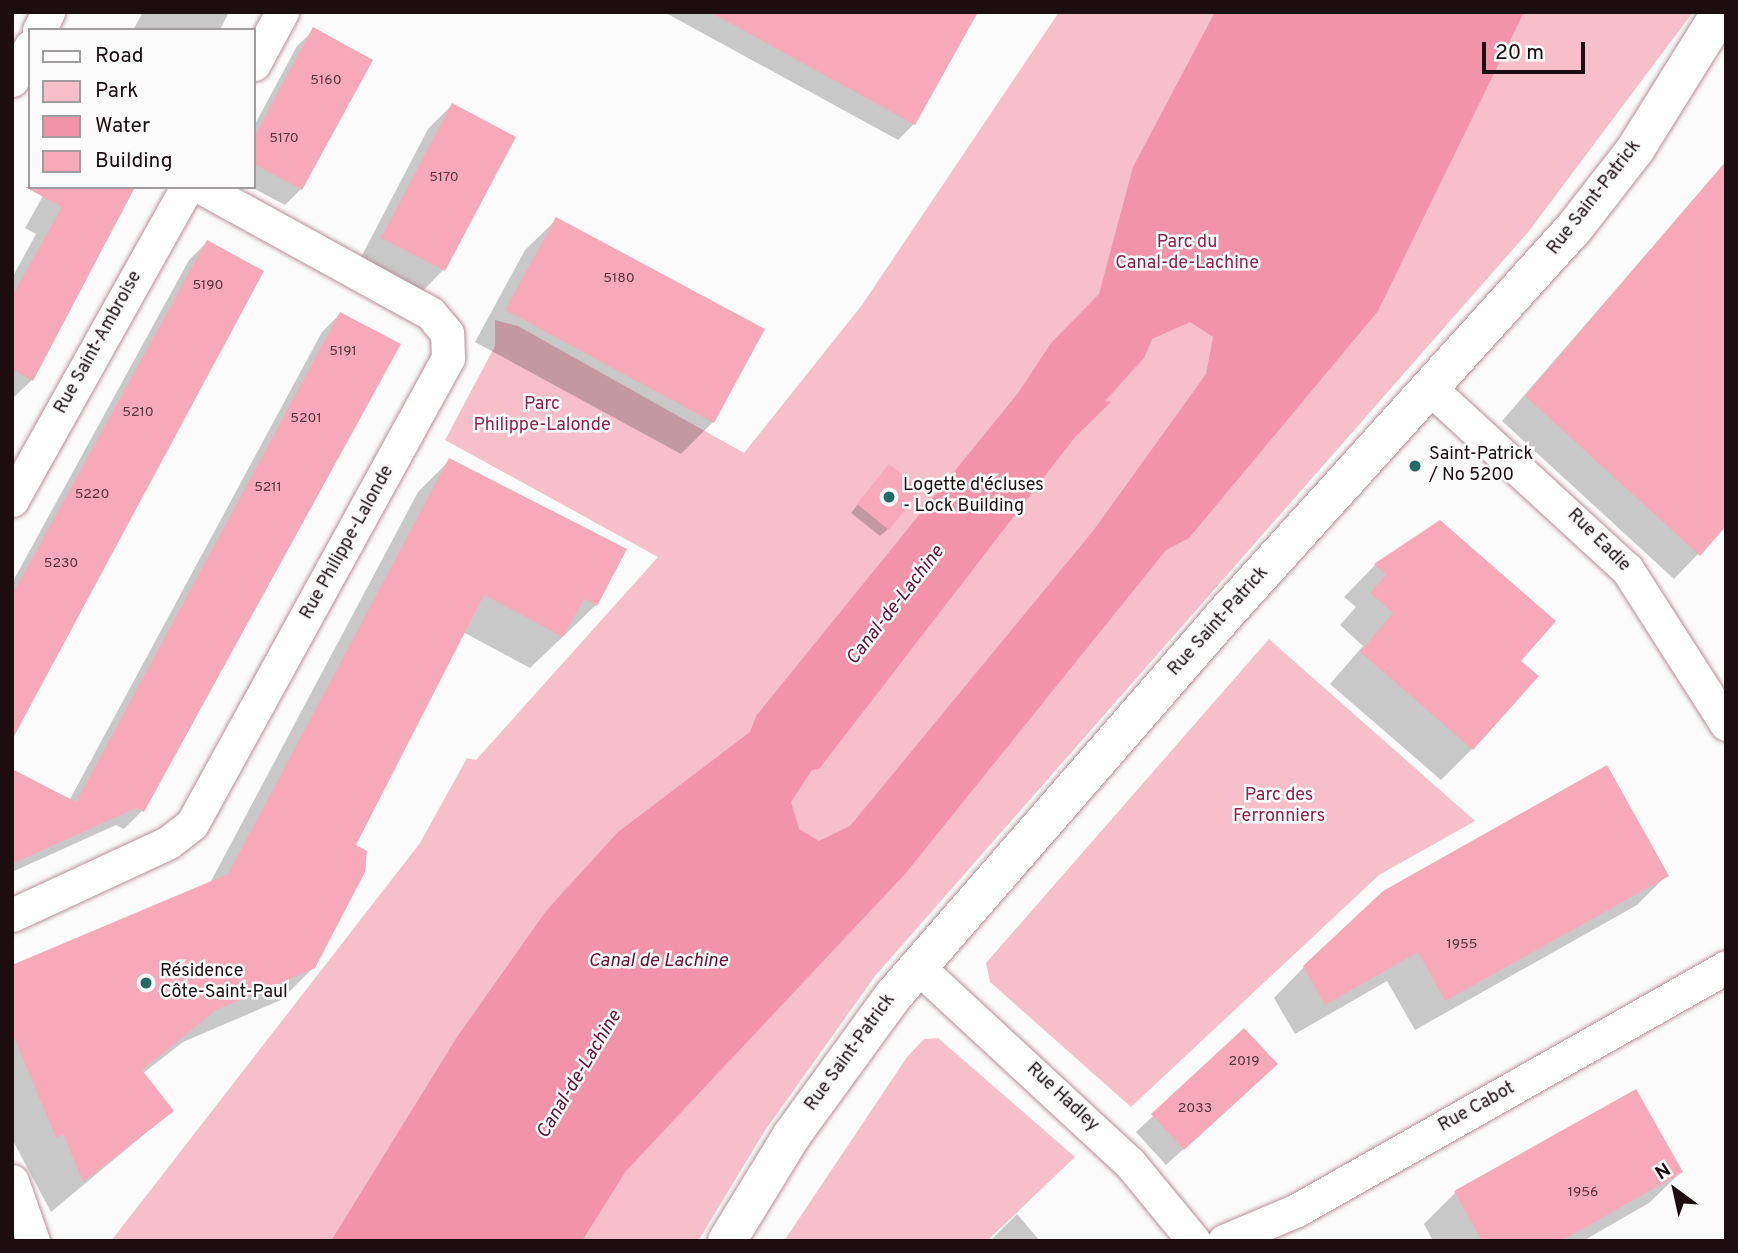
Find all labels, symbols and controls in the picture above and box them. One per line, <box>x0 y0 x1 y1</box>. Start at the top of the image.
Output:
legend <box>28 28 256 189</box>
scale bar <box>1486 28 1589 72</box>
text: 20 m <box>1495 40 1544 67</box>
text: Road <box>95 43 144 70</box>
house number: 5160 <box>310 73 342 89</box>
text: Park <box>95 78 138 105</box>
text: Water <box>95 113 150 140</box>
house number: 5170 <box>269 131 299 147</box>
street label: Rue Saint-Patrick <box>1544 136 1646 260</box>
text: Building <box>95 148 173 175</box>
house number: 5170 <box>429 170 459 186</box>
park label: Parc du Canal-de-Lachine <box>1115 233 1259 276</box>
street label: Rue Saint-Ambroise <box>51 268 147 418</box>
house number: 5180 <box>603 271 635 287</box>
house number: 5190 <box>192 278 224 294</box>
house number: 5191 <box>329 344 357 360</box>
park label: Parc Philippe-Lalonde <box>473 395 611 438</box>
house number: 5210 <box>122 405 154 421</box>
house number: 5201 <box>290 411 322 427</box>
place label: Saint-Patrick / No 5200 <box>1429 445 1533 488</box>
marker: Saint-Patrick / No 5200 <box>1407 458 1423 474</box>
street label: Rue Philippe-Lalonde <box>297 462 399 624</box>
place label: Logette d'écluses - Lock Building <box>903 476 1044 518</box>
house number: 5211 <box>254 480 282 496</box>
house number: 5220 <box>75 487 109 503</box>
marker: Logette d'écluses - Lock Building <box>881 489 897 505</box>
street label: Rue Eadie <box>1562 505 1634 577</box>
water label: Canal-de-Lachine <box>842 542 950 670</box>
house number: 5230 <box>44 556 78 572</box>
street label: Rue Saint-Patrick <box>1164 563 1274 681</box>
park label: Parc des Ferronniers <box>1233 786 1325 828</box>
house number: 1955 <box>1447 937 1477 953</box>
water label: Canal de Lachine <box>588 951 728 973</box>
place label: Résidence Côte-Saint-Paul <box>160 962 288 1004</box>
marker: Résidence Côte-Saint-Paul <box>138 975 154 991</box>
street label: Rue Saint-Patrick <box>801 990 901 1116</box>
water label: Canal-de-Lachine <box>533 1007 627 1143</box>
house number: 2019 <box>1228 1054 1260 1070</box>
street label: Rue Hadley <box>1021 1059 1103 1137</box>
street label: Rue Cabot <box>1435 1078 1519 1138</box>
house number: 2033 <box>1178 1101 1212 1117</box>
north arrow <box>1640 1155 1710 1225</box>
text: N <box>1651 1159 1676 1186</box>
house number: 1956 <box>1568 1185 1598 1201</box>

